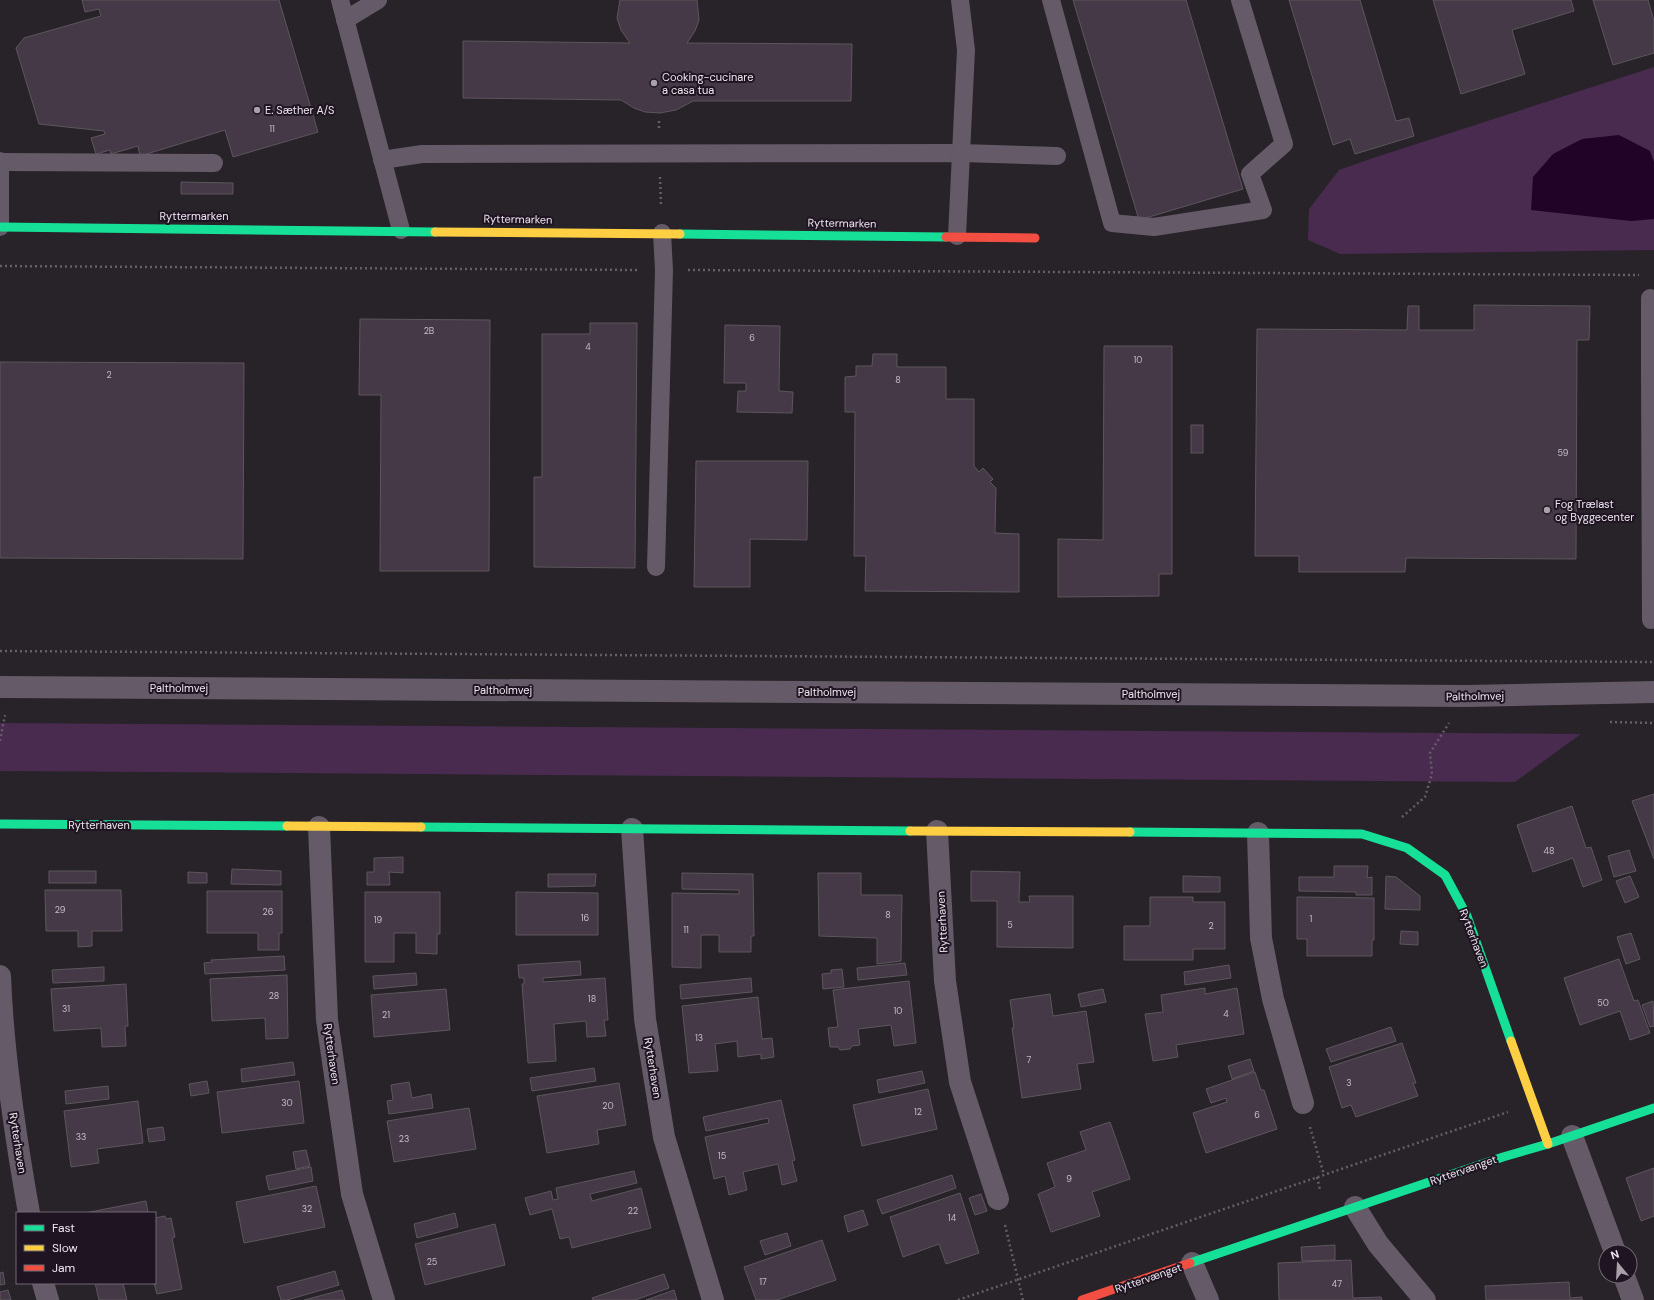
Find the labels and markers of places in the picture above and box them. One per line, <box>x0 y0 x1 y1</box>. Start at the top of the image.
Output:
place label: Cooking-cucinare a casa tua <box>662 70 753 97</box>
marker: Cooking-cucinare a casa tua <box>649 78 659 88</box>
place label: E. Sæther A/S <box>265 103 334 117</box>
marker: E. Sæther A/S <box>252 105 262 115</box>
place label: Fog Trælast og Byggecenter <box>1555 497 1634 524</box>
marker: Fog Trælast og Byggecenter <box>1542 505 1552 515</box>

